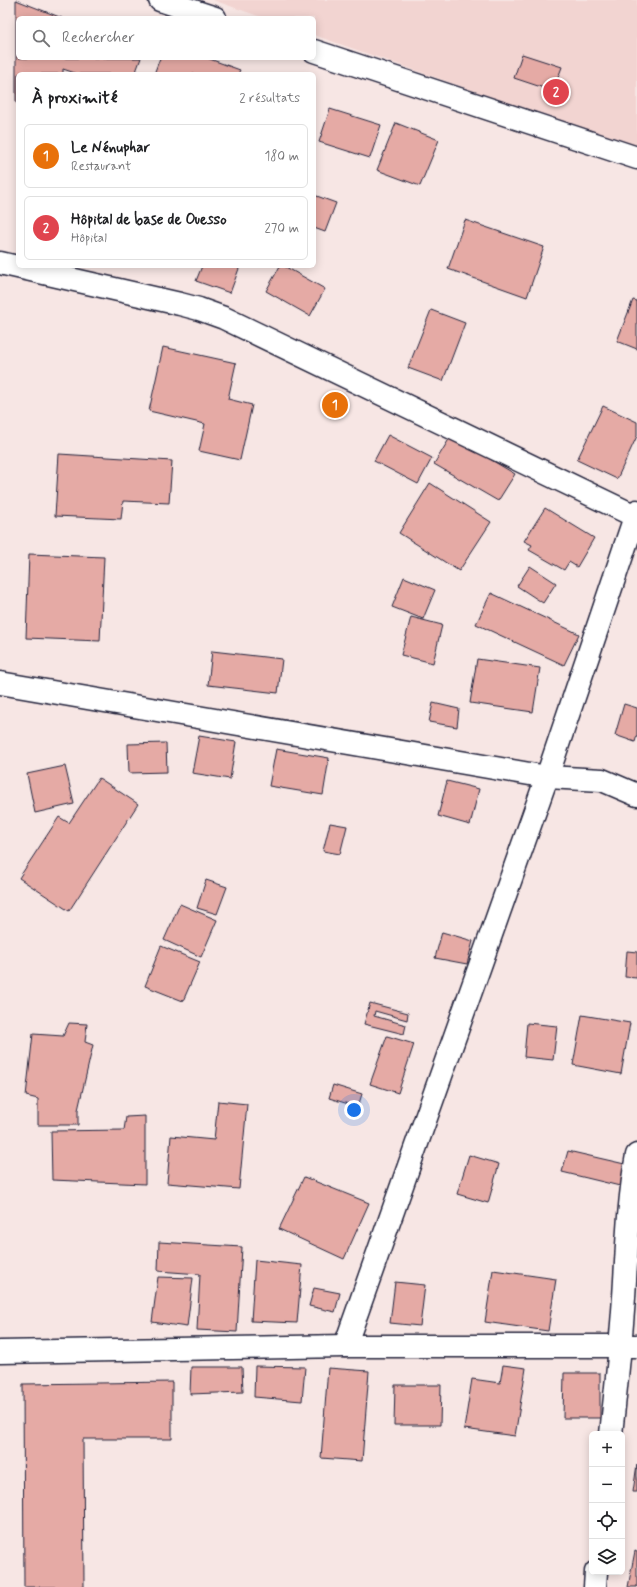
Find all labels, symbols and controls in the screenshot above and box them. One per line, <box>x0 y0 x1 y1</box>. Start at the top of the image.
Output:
search box <box>16 16 316 60</box>
icon: search <box>30 27 52 49</box>
text: Rechercher <box>62 28 135 48</box>
pin: 2 <box>543 77 569 107</box>
text: À proximité <box>32 87 117 109</box>
text: 2 résultats <box>239 90 300 107</box>
text: Le Nénuphar <box>71 138 150 158</box>
text: 1 <box>43 148 49 165</box>
text: 180 m <box>264 148 299 165</box>
text: Restaurant <box>71 158 131 175</box>
text: Hôpital de base de Ouesso <box>71 210 227 230</box>
text: 2 <box>43 220 49 237</box>
text: 270 m <box>264 220 299 237</box>
text: Hôpital <box>71 230 107 247</box>
pin: 1 <box>322 390 348 420</box>
your location <box>344 1100 364 1120</box>
map controls <box>589 1431 625 1575</box>
button: + <box>589 1431 625 1467</box>
button: − <box>589 1467 625 1503</box>
button: locate <box>589 1503 625 1539</box>
button: layers <box>589 1539 625 1575</box>

